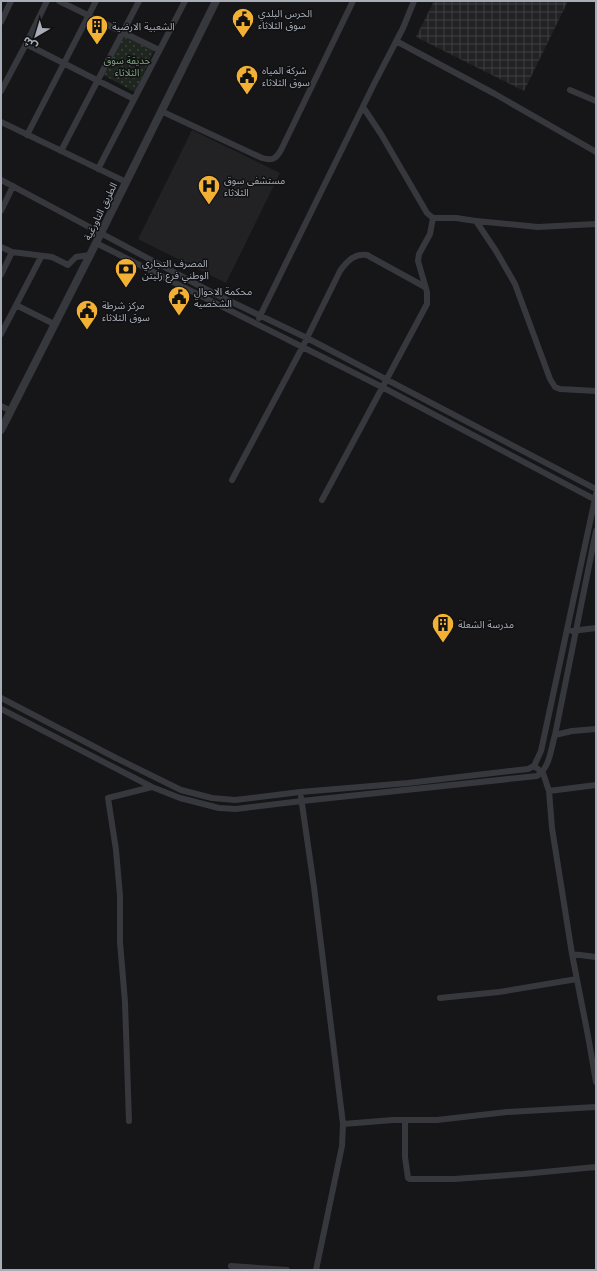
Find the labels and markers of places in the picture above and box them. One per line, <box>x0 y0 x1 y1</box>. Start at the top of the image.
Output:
public building icon: الحرس البلدي سوق الثلاثاء <box>230 6 256 39</box>
place label: الحرس البلدي سوق الثلاثاء <box>258 7 312 32</box>
building icon: الشعبية الارضية <box>84 13 110 46</box>
place label: الشعبية الارضية <box>112 20 175 33</box>
public building icon: شركة المياه سوق الثلاثاء <box>234 63 260 96</box>
place label: شركة المياه سوق الثلاثاء <box>262 64 310 89</box>
hospital icon: مستشفى سوق الثلاثاء <box>196 173 222 206</box>
place label: مستشفى سوق الثلاثاء <box>224 174 285 199</box>
bank icon: المصرف التجاري الوطني فرع زليتن <box>113 256 139 289</box>
place label: المصرف التجاري الوطني فرع زليتن <box>142 257 209 283</box>
public building icon: محكمة الاحوال الشخصية <box>166 284 192 317</box>
place label: محكمة الاحوال الشخصية <box>194 285 252 310</box>
public building icon: مركز شرطة سوق الثلاثاء <box>74 298 100 331</box>
place label: مركز شرطة سوق الثلاثاء <box>102 299 150 324</box>
building icon: مدرسة الشعلة <box>430 611 456 644</box>
place label: مدرسة الشعلة <box>458 618 514 631</box>

